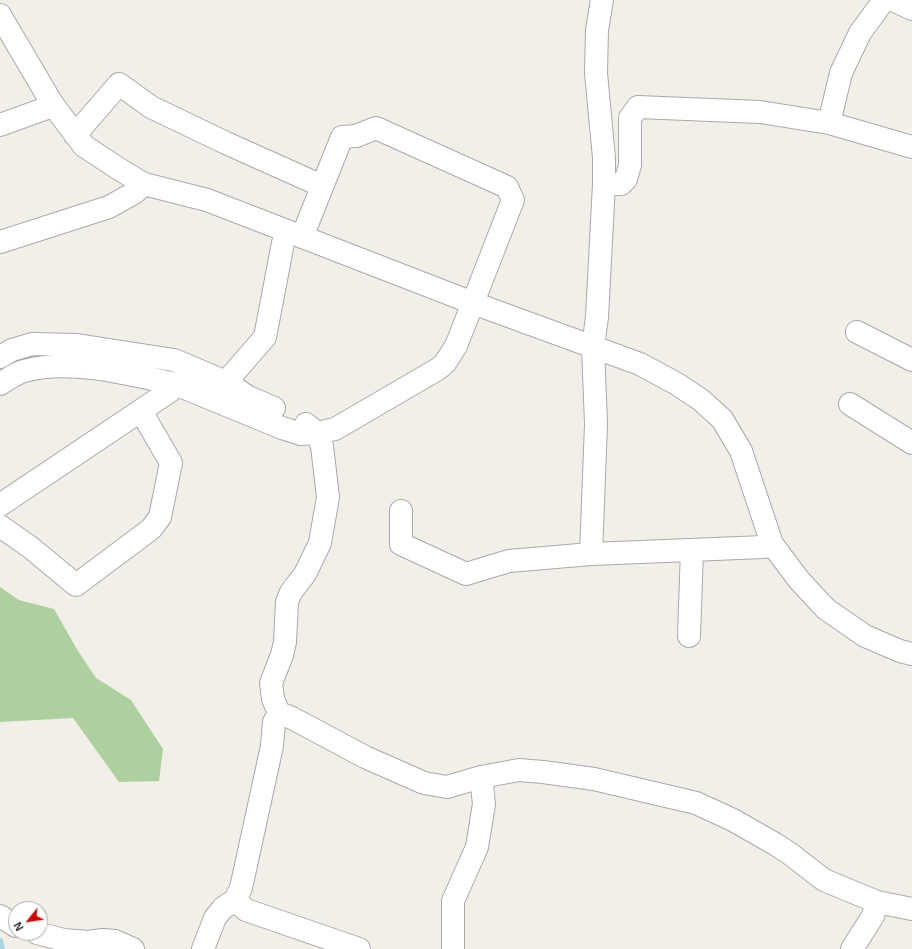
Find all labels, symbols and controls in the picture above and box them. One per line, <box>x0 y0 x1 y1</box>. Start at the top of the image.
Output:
north arrow <box>8 901 48 941</box>
text: N <box>11 920 26 933</box>

